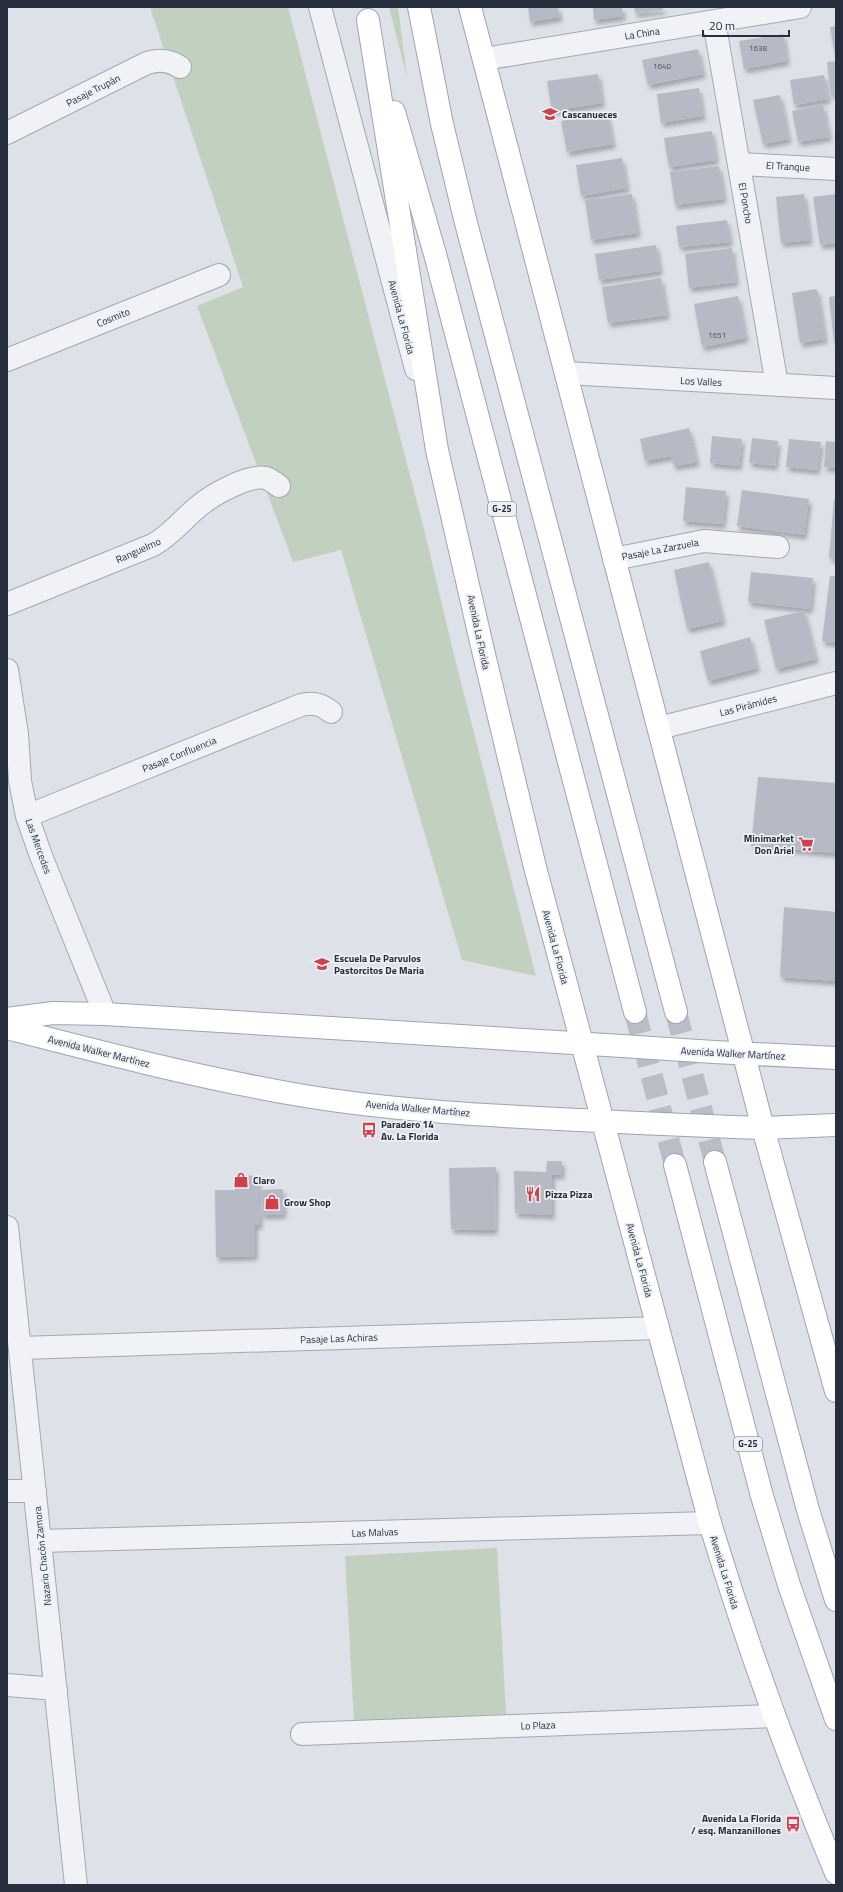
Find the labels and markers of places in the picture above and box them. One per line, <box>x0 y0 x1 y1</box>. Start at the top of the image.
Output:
school or university icon: Cascanueces <box>541 105 559 123</box>
place label: Cascanueces <box>562 107 618 122</box>
place label: Minimarket Don Ariel <box>744 831 794 858</box>
supermarket icon: Minimarket Don Ariel <box>797 835 815 853</box>
place label: Escuela De Parvulos Pastorcitos De Maria <box>334 951 424 978</box>
school or university icon: Escuela De Parvulos Pastorcitos De Maria <box>313 955 331 973</box>
place label: Paradero 14 Av. La Florida <box>381 1117 439 1144</box>
bus stop icon: Paradero 14 Av. La Florida <box>360 1121 378 1139</box>
shop icon: Claro <box>232 1171 250 1189</box>
place label: Claro <box>253 1173 275 1188</box>
restaurant icon: Pizza Pizza <box>524 1185 542 1203</box>
place label: Pizza Pizza <box>545 1187 593 1202</box>
shop icon: Grow Shop <box>263 1193 281 1211</box>
place label: Grow Shop <box>284 1195 331 1210</box>
place label: Avenida La Florida / esq. Manzanillones <box>691 1811 781 1838</box>
bus stop icon: Avenida La Florida / esq. Manzanillones <box>784 1815 802 1833</box>

